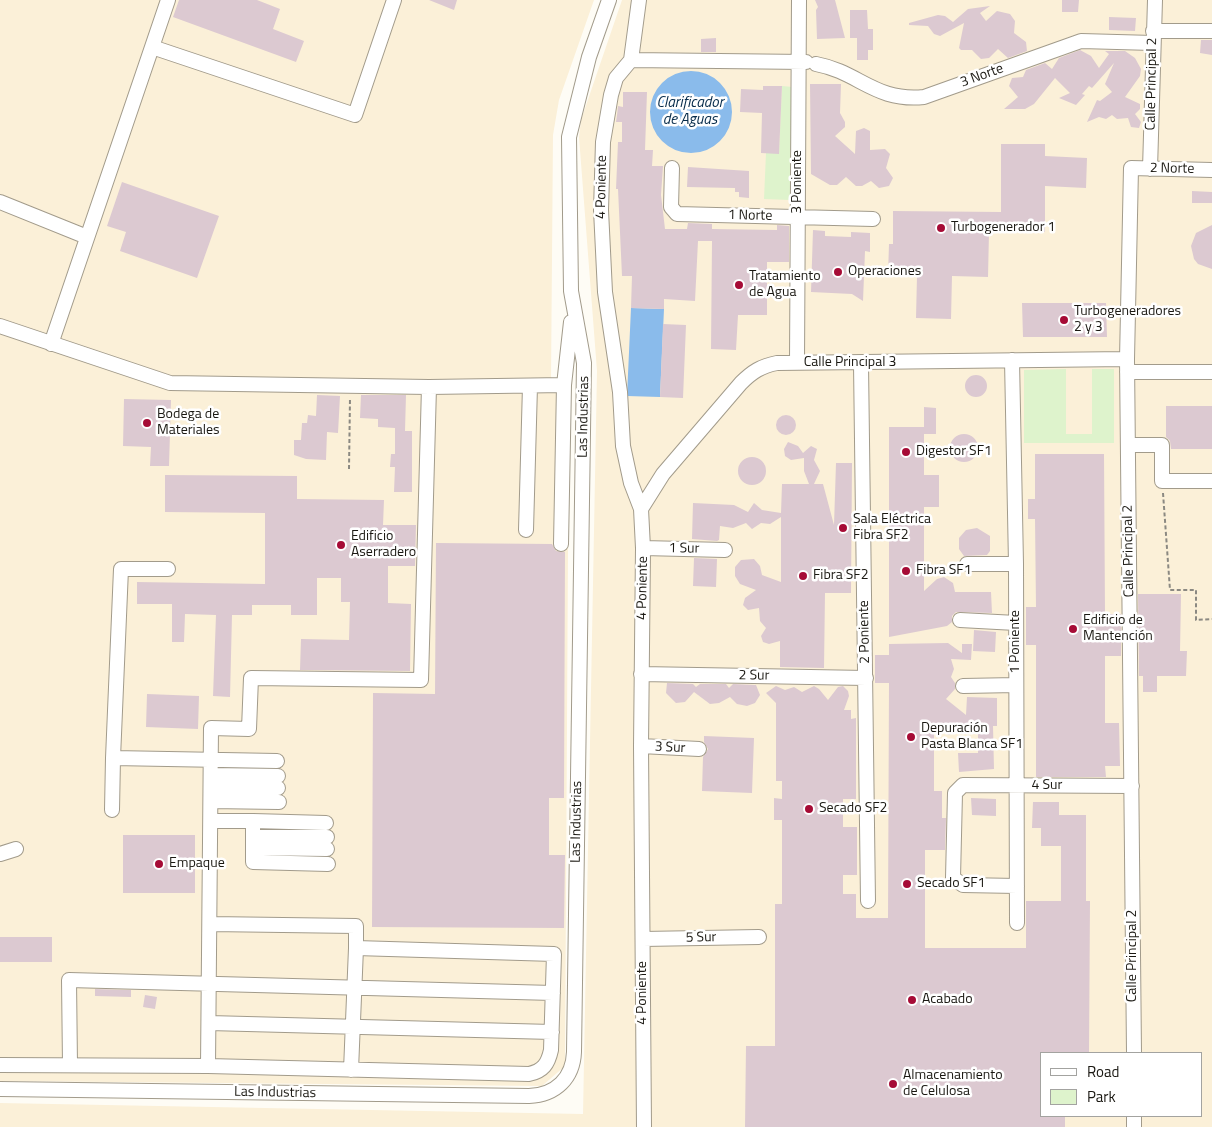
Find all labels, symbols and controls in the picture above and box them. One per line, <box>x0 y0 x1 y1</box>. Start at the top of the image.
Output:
street label: Calle Principal 2 <box>1143 38 1161 130</box>
street label: 3 Norte <box>958 60 1006 92</box>
water label: Clarificador de Aguas <box>657 94 723 129</box>
street label: 3 Poniente <box>790 150 806 214</box>
street label: 4 Poniente <box>593 155 611 219</box>
street label: 2 Norte <box>1150 160 1194 178</box>
street label: 1 Norte <box>728 207 772 225</box>
place label: Turbogenerador 1 <box>951 220 1055 236</box>
marker: Turbogenerador 1 <box>935 222 947 234</box>
place label: Operaciones <box>848 264 921 280</box>
marker: Operaciones <box>832 266 844 278</box>
place label: Tratamiento de Agua <box>749 269 821 302</box>
marker: Tratamiento de Agua <box>733 279 745 291</box>
place label: Turbogeneradores 2 y 3 <box>1074 304 1181 336</box>
marker: Turbogeneradores 2 y 3 <box>1058 314 1070 326</box>
street label: Calle Principal 3 <box>804 355 896 371</box>
street label: Las Industrias <box>575 376 593 458</box>
place label: Bodega de Materiales <box>157 407 219 440</box>
marker: Bodega de Materiales <box>141 417 153 429</box>
place label: Digestor SF1 <box>916 444 992 460</box>
marker: Digestor SF1 <box>900 446 912 458</box>
street label: Calle Principal 2 <box>1120 505 1138 597</box>
place label: Sala Eléctrica Fibra SF2 <box>853 512 931 544</box>
marker: Sala Eléctrica Fibra SF2 <box>837 522 849 534</box>
place label: Edificio Aserradero <box>351 529 416 562</box>
marker: Edificio Aserradero <box>335 539 347 551</box>
street label: 1 Sur <box>668 540 700 558</box>
street label: 4 Poniente <box>634 556 652 620</box>
place label: Fibra SF1 <box>916 563 972 579</box>
marker: Fibra SF1 <box>900 565 912 577</box>
place label: Fibra SF2 <box>813 568 869 584</box>
marker: Fibra SF2 <box>797 570 809 582</box>
street label: 2 Poniente <box>856 600 874 664</box>
street label: 1 Poniente <box>1008 610 1024 674</box>
place label: Edificio de Mantención <box>1083 613 1153 646</box>
marker: Edificio de Mantención <box>1067 623 1079 635</box>
street label: 2 Sur <box>738 667 770 685</box>
place label: Depuración Pasta Blanca SF1 <box>921 721 1023 754</box>
marker: Depuración Pasta Blanca SF1 <box>905 731 917 743</box>
street label: 3 Sur <box>654 739 686 757</box>
street label: 4 Sur <box>1032 778 1062 794</box>
street label: Las Industrias <box>568 781 586 863</box>
place label: Secado SF2 <box>819 801 887 817</box>
marker: Secado SF2 <box>803 803 815 815</box>
place label: Empaque <box>169 856 225 872</box>
marker: Empaque <box>153 858 165 870</box>
place label: Secado SF1 <box>917 876 985 892</box>
marker: Secado SF1 <box>901 878 913 890</box>
street label: Calle Principal 2 <box>1125 910 1141 1002</box>
street label: 5 Sur <box>685 929 717 947</box>
street label: 4 Poniente <box>635 961 651 1025</box>
place label: Acabado <box>922 992 973 1008</box>
marker: Acabado <box>906 994 918 1006</box>
legend <box>1040 1052 1202 1117</box>
text: Road <box>1087 1060 1119 1083</box>
place label: Almacenamiento de Celulosa <box>903 1068 1003 1100</box>
marker: Almacenamiento de Celulosa <box>887 1078 899 1090</box>
street label: Las Industrias <box>234 1084 316 1102</box>
text: Park <box>1087 1085 1116 1108</box>

